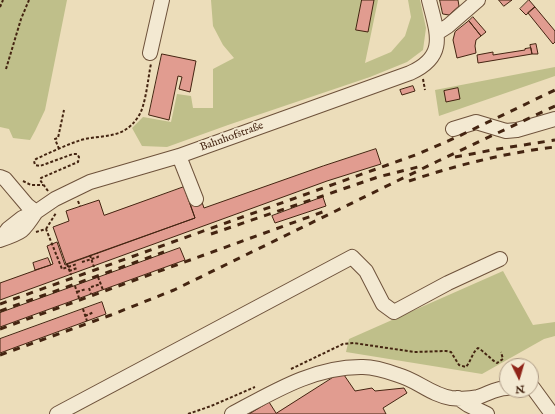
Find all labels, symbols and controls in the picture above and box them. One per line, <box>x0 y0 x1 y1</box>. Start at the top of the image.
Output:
street label: Bahnhofstraße <box>198 119 266 155</box>
north arrow <box>499 358 539 398</box>
text: N <box>515 382 525 396</box>

